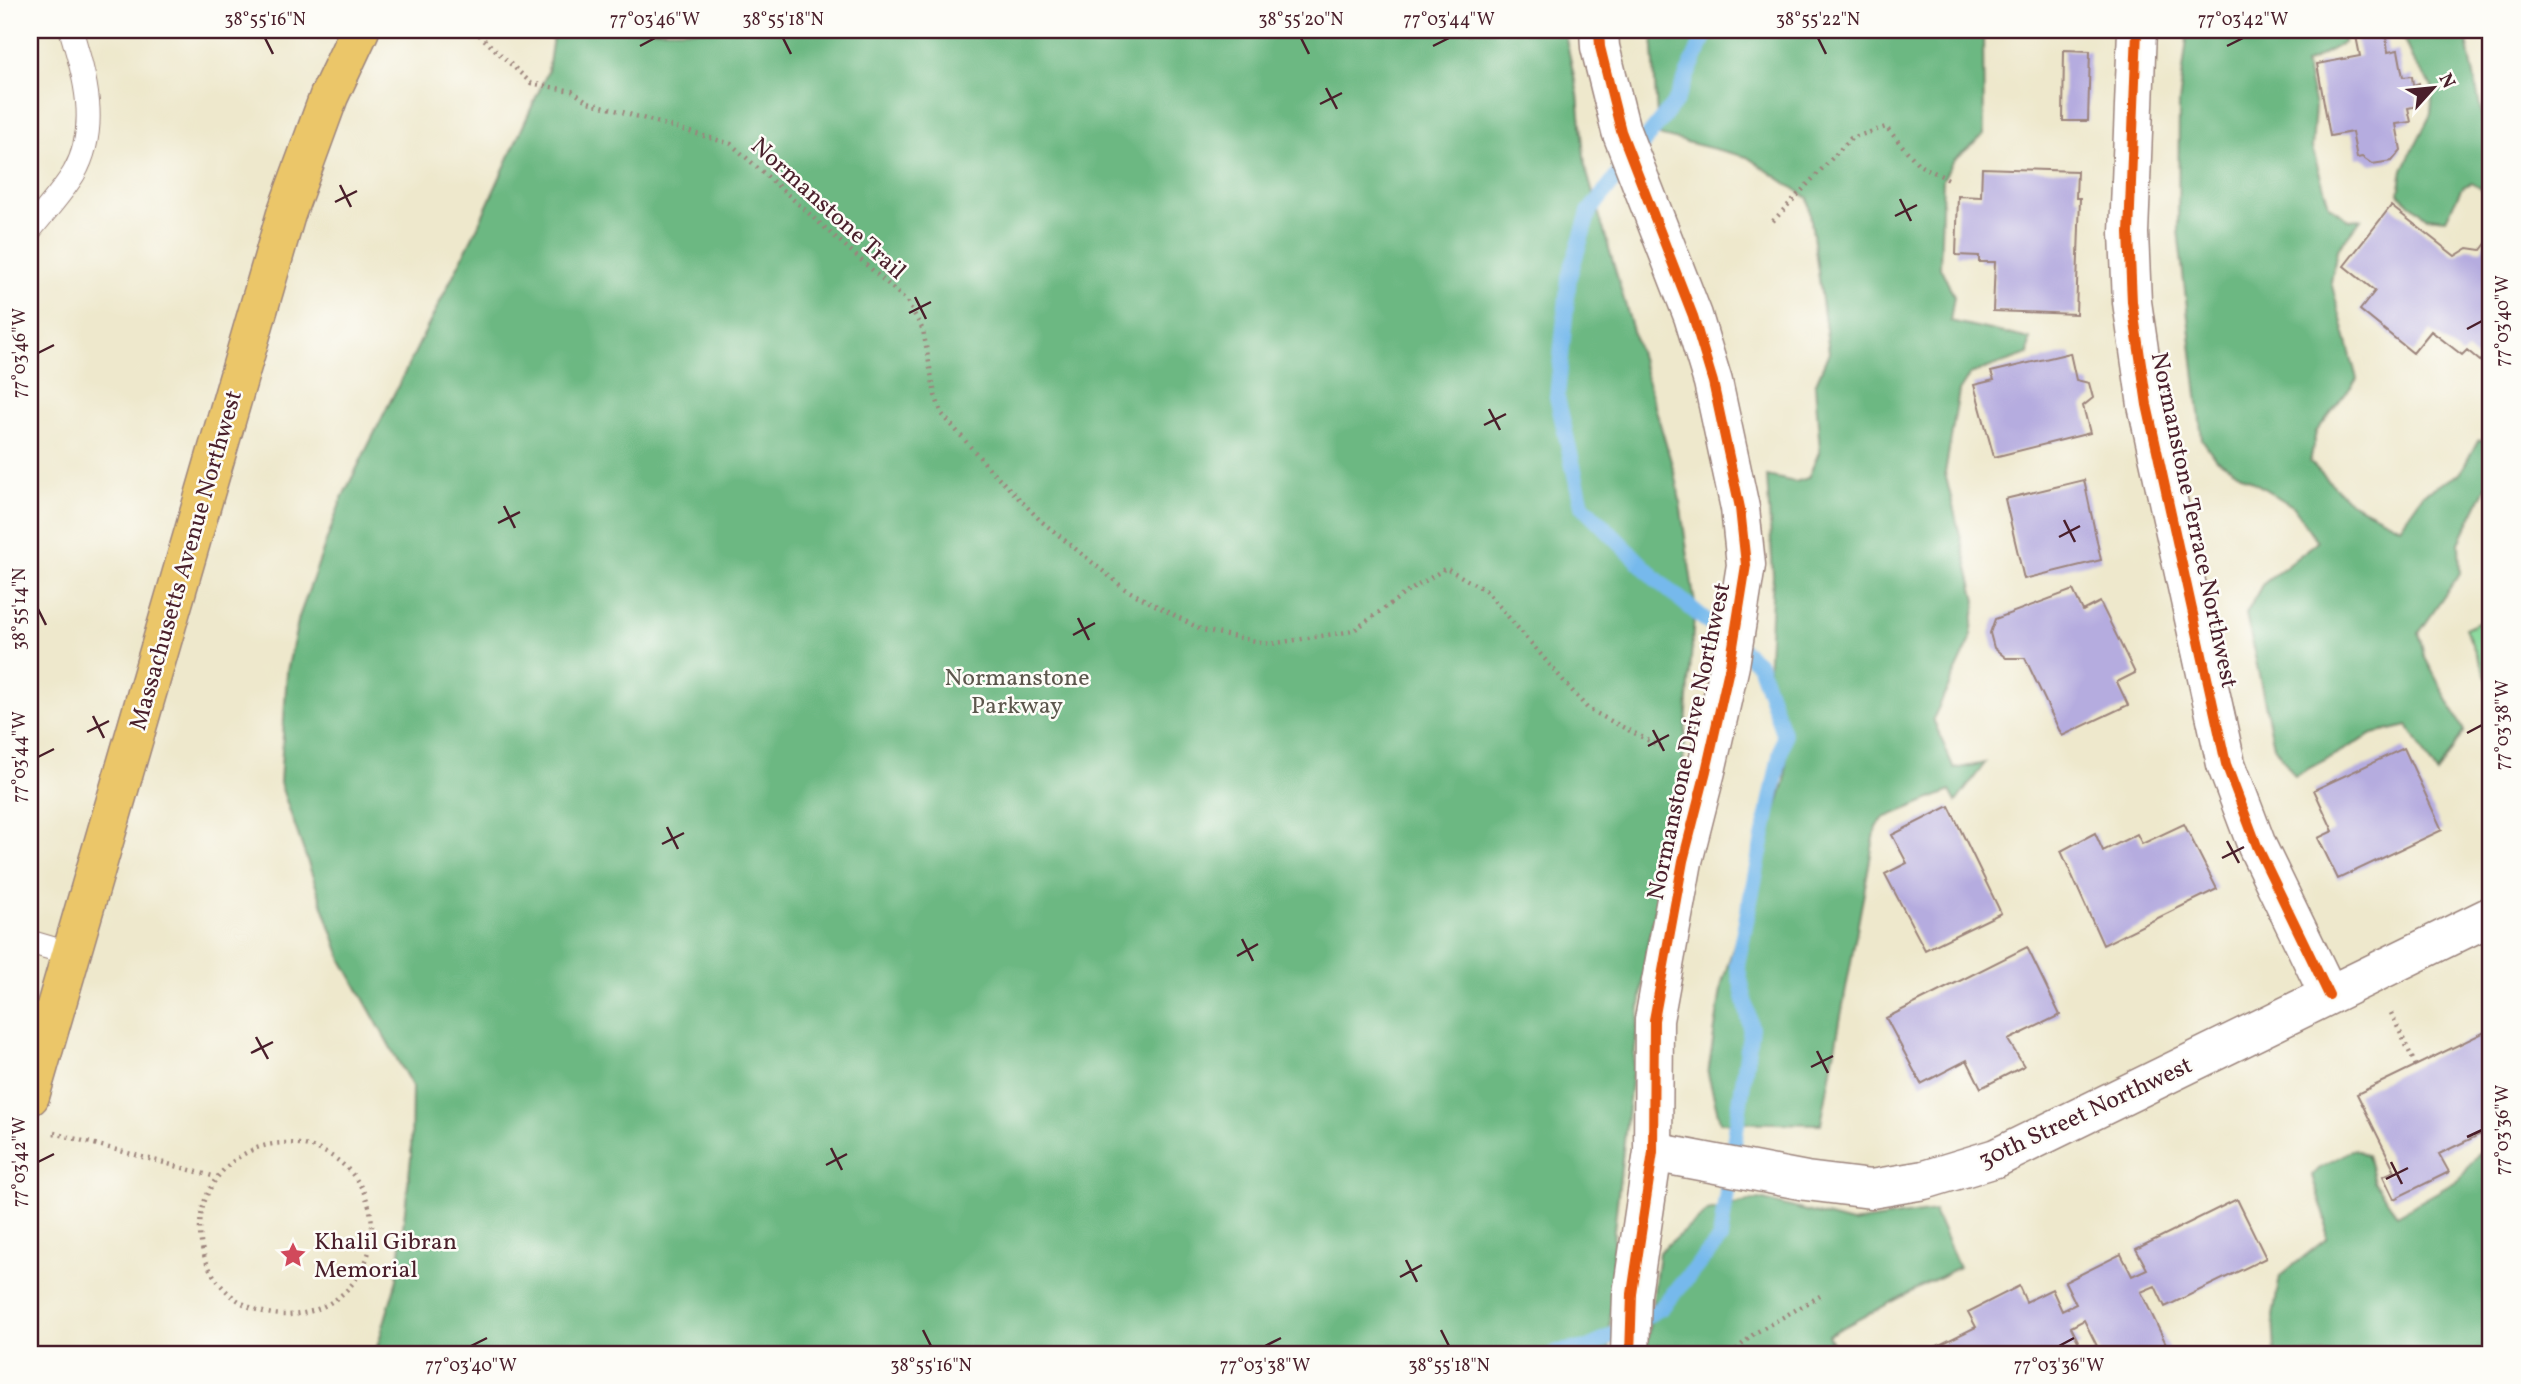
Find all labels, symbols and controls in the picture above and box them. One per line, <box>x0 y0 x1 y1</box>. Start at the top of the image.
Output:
text: 38°55'16"N <box>224 8 306 33</box>
text: 77°03'46"W <box>610 8 700 33</box>
text: 38°55'18"N <box>742 8 824 33</box>
text: 38°55'20"N <box>1258 8 1344 33</box>
text: 77°03'44"W <box>1403 8 1495 33</box>
text: 38°55'22"N <box>1776 8 1860 33</box>
text: 77°03'42"W <box>2198 8 2288 33</box>
north arrow <box>2398 52 2468 122</box>
text: N <box>2432 69 2461 93</box>
street label: Normanstone Trail <box>742 130 913 289</box>
text: 77°03'40"W <box>2491 275 2516 367</box>
text: 77°03'46"W <box>8 308 33 398</box>
street label: Normanstone Terrace Northwest <box>2141 349 2245 692</box>
street label: Massachusetts Avenue Northwest <box>122 387 252 735</box>
text: 38°55'14"N <box>8 568 33 650</box>
street label: Normanstone Drive Northwest <box>1640 579 1740 903</box>
park label: Normanstone Parkway <box>944 662 1090 724</box>
text: 77°03'38"W <box>2491 680 2516 770</box>
text: 77°03'44"W <box>8 711 33 803</box>
street label: 30th Street Northwest <box>1973 1049 2198 1178</box>
text: 77°03'36"W <box>2491 1085 2516 1175</box>
text: 77°03'42"W <box>8 1117 33 1207</box>
place label: Khalil Gibran Memorial <box>314 1226 457 1288</box>
place icon: Khalil Gibran Memorial <box>278 1240 308 1270</box>
text: 77°03'40"W <box>425 1354 517 1379</box>
text: 38°55'16"N <box>890 1354 972 1379</box>
text: 77°03'38"W <box>1220 1354 1310 1379</box>
text: 38°55'18"N <box>1408 1354 1490 1379</box>
text: 77°03'36"W <box>2014 1354 2104 1379</box>

